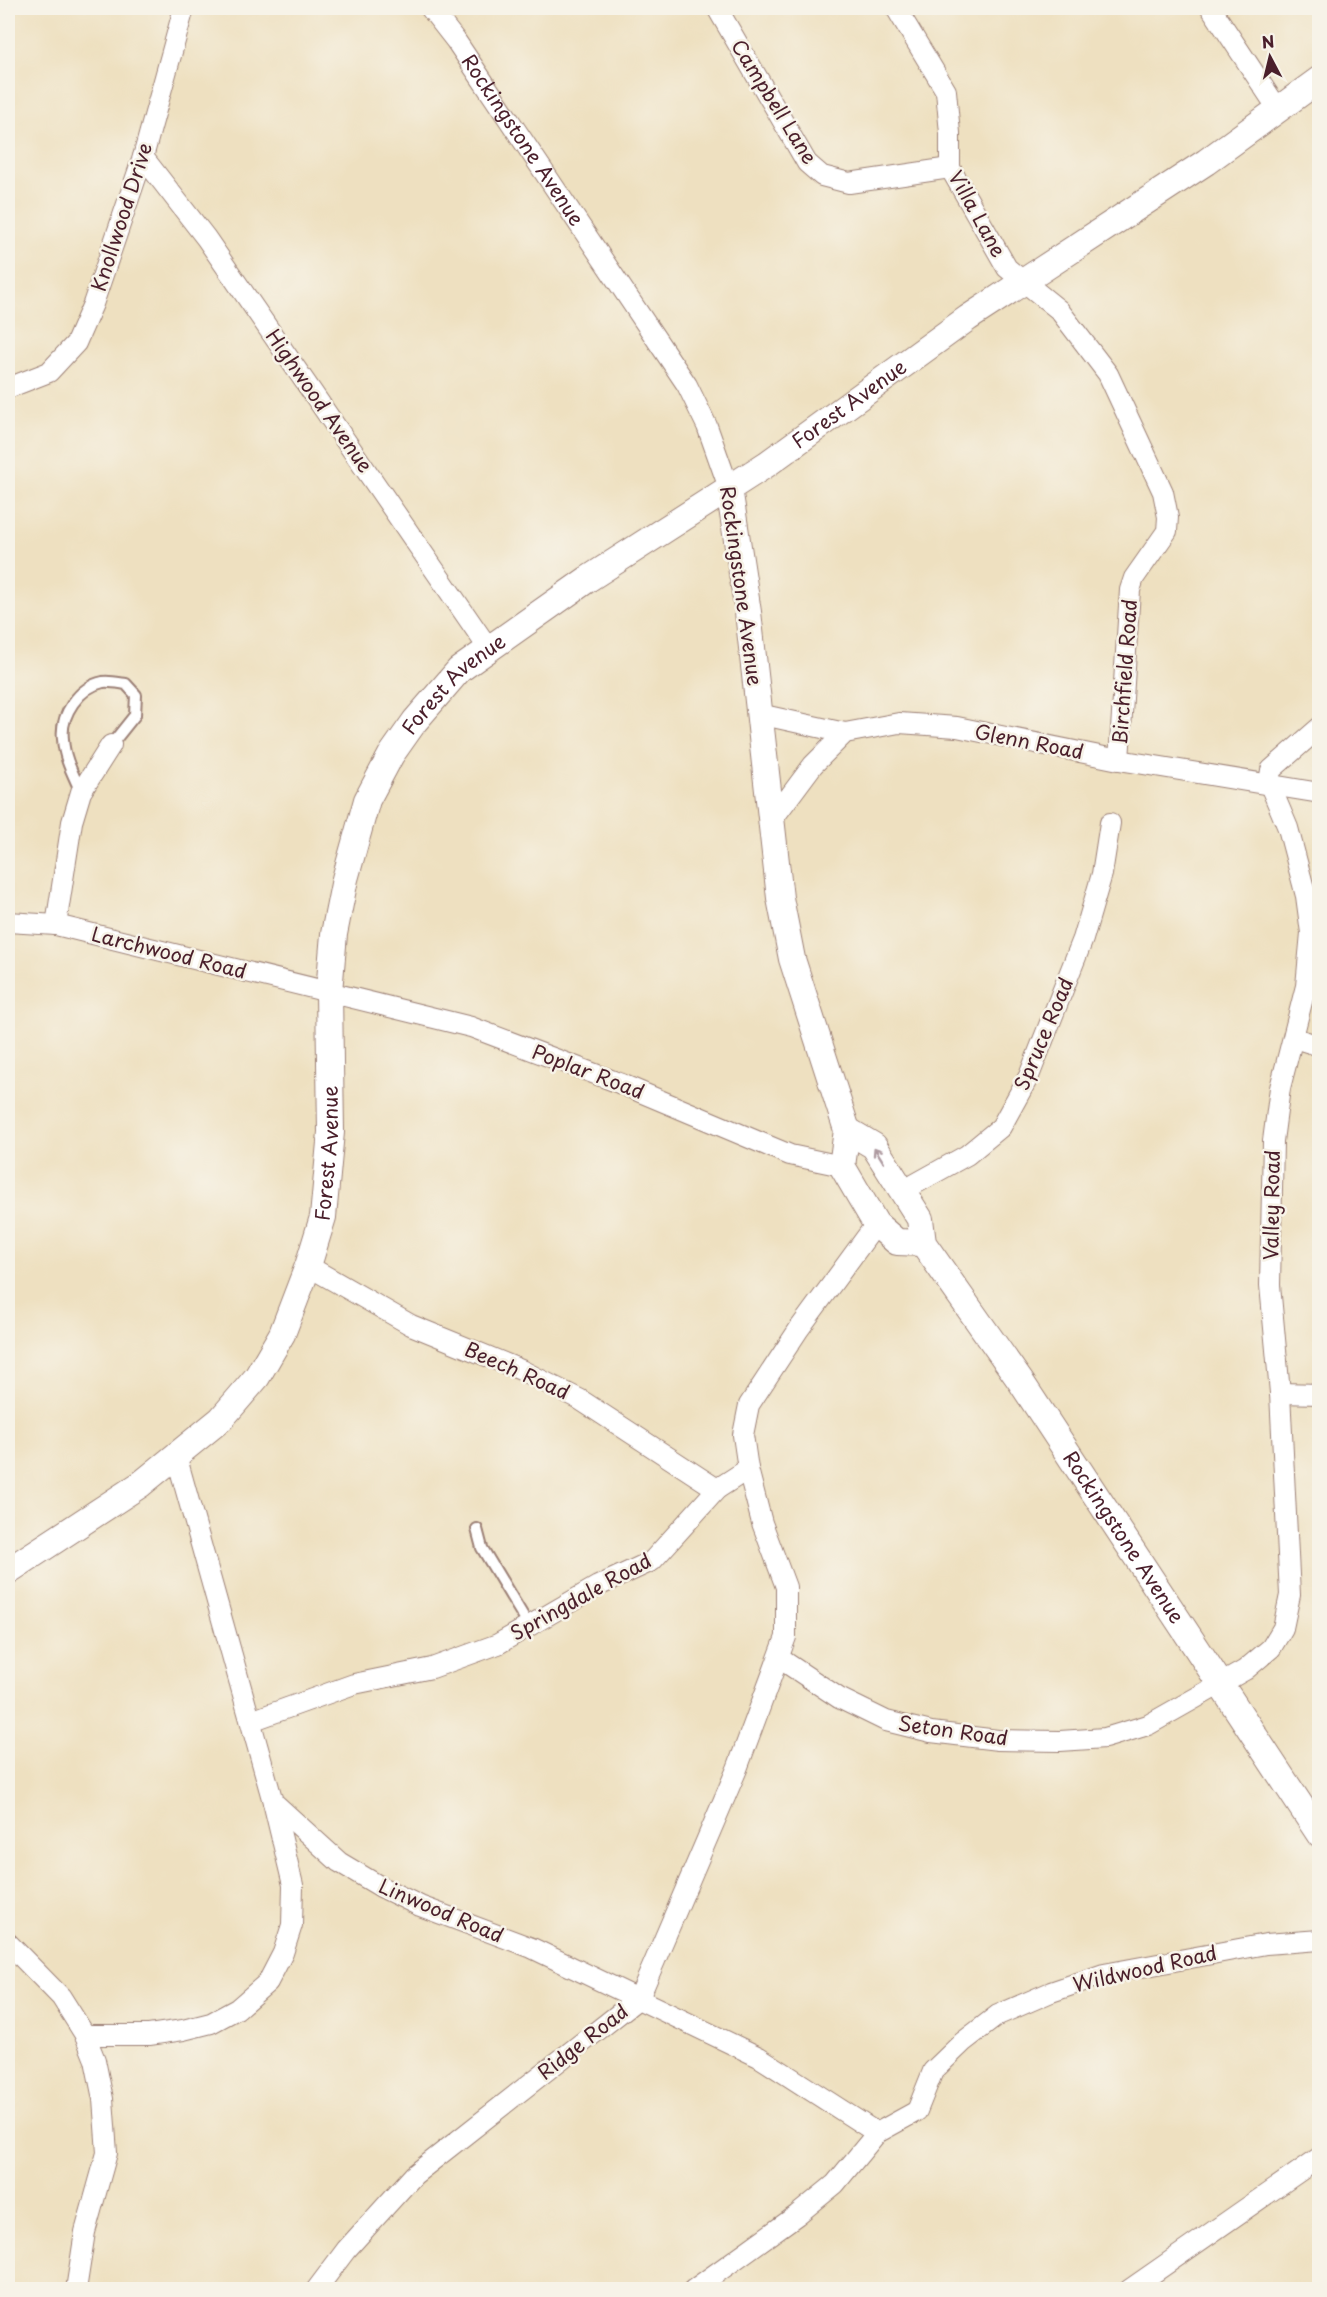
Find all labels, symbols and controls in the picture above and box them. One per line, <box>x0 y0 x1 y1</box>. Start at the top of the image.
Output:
north arrow <box>1240 27 1300 87</box>
text: N <box>1260 28 1276 54</box>
street label: Campbell Lane <box>724 33 825 170</box>
street label: Rockingstone Avenue <box>455 48 592 232</box>
street label: Knollwood Drive <box>83 139 159 295</box>
street label: Villa Lane <box>942 164 1014 263</box>
street label: Highwood Avenue <box>259 323 381 478</box>
street label: Forest Avenue <box>785 351 912 455</box>
street label: Rockingstone Avenue <box>713 484 771 688</box>
street label: Birchfield Road <box>1104 598 1144 746</box>
street label: Forest Avenue <box>394 626 511 741</box>
street label: Glenn Road <box>972 716 1086 766</box>
street label: Larchwood Road <box>89 918 250 986</box>
street label: Spruce Road <box>1006 972 1080 1095</box>
street label: Poplar Road <box>528 1036 649 1106</box>
street label: Forest Avenue <box>307 1085 345 1222</box>
one-way arrow <box>873 1147 885 1164</box>
street label: Valley Road <box>1255 1150 1287 1260</box>
street label: Beech Road <box>460 1334 575 1407</box>
street label: Rockingstone Avenue <box>1056 1444 1192 1629</box>
street label: Springdale Road <box>504 1545 657 1647</box>
street label: Seton Road <box>896 1707 1010 1753</box>
street label: Linwood Road <box>374 1870 508 1950</box>
street label: Wildwood Road <box>1070 1937 1220 1999</box>
street label: Ridge Road <box>531 1996 634 2086</box>

